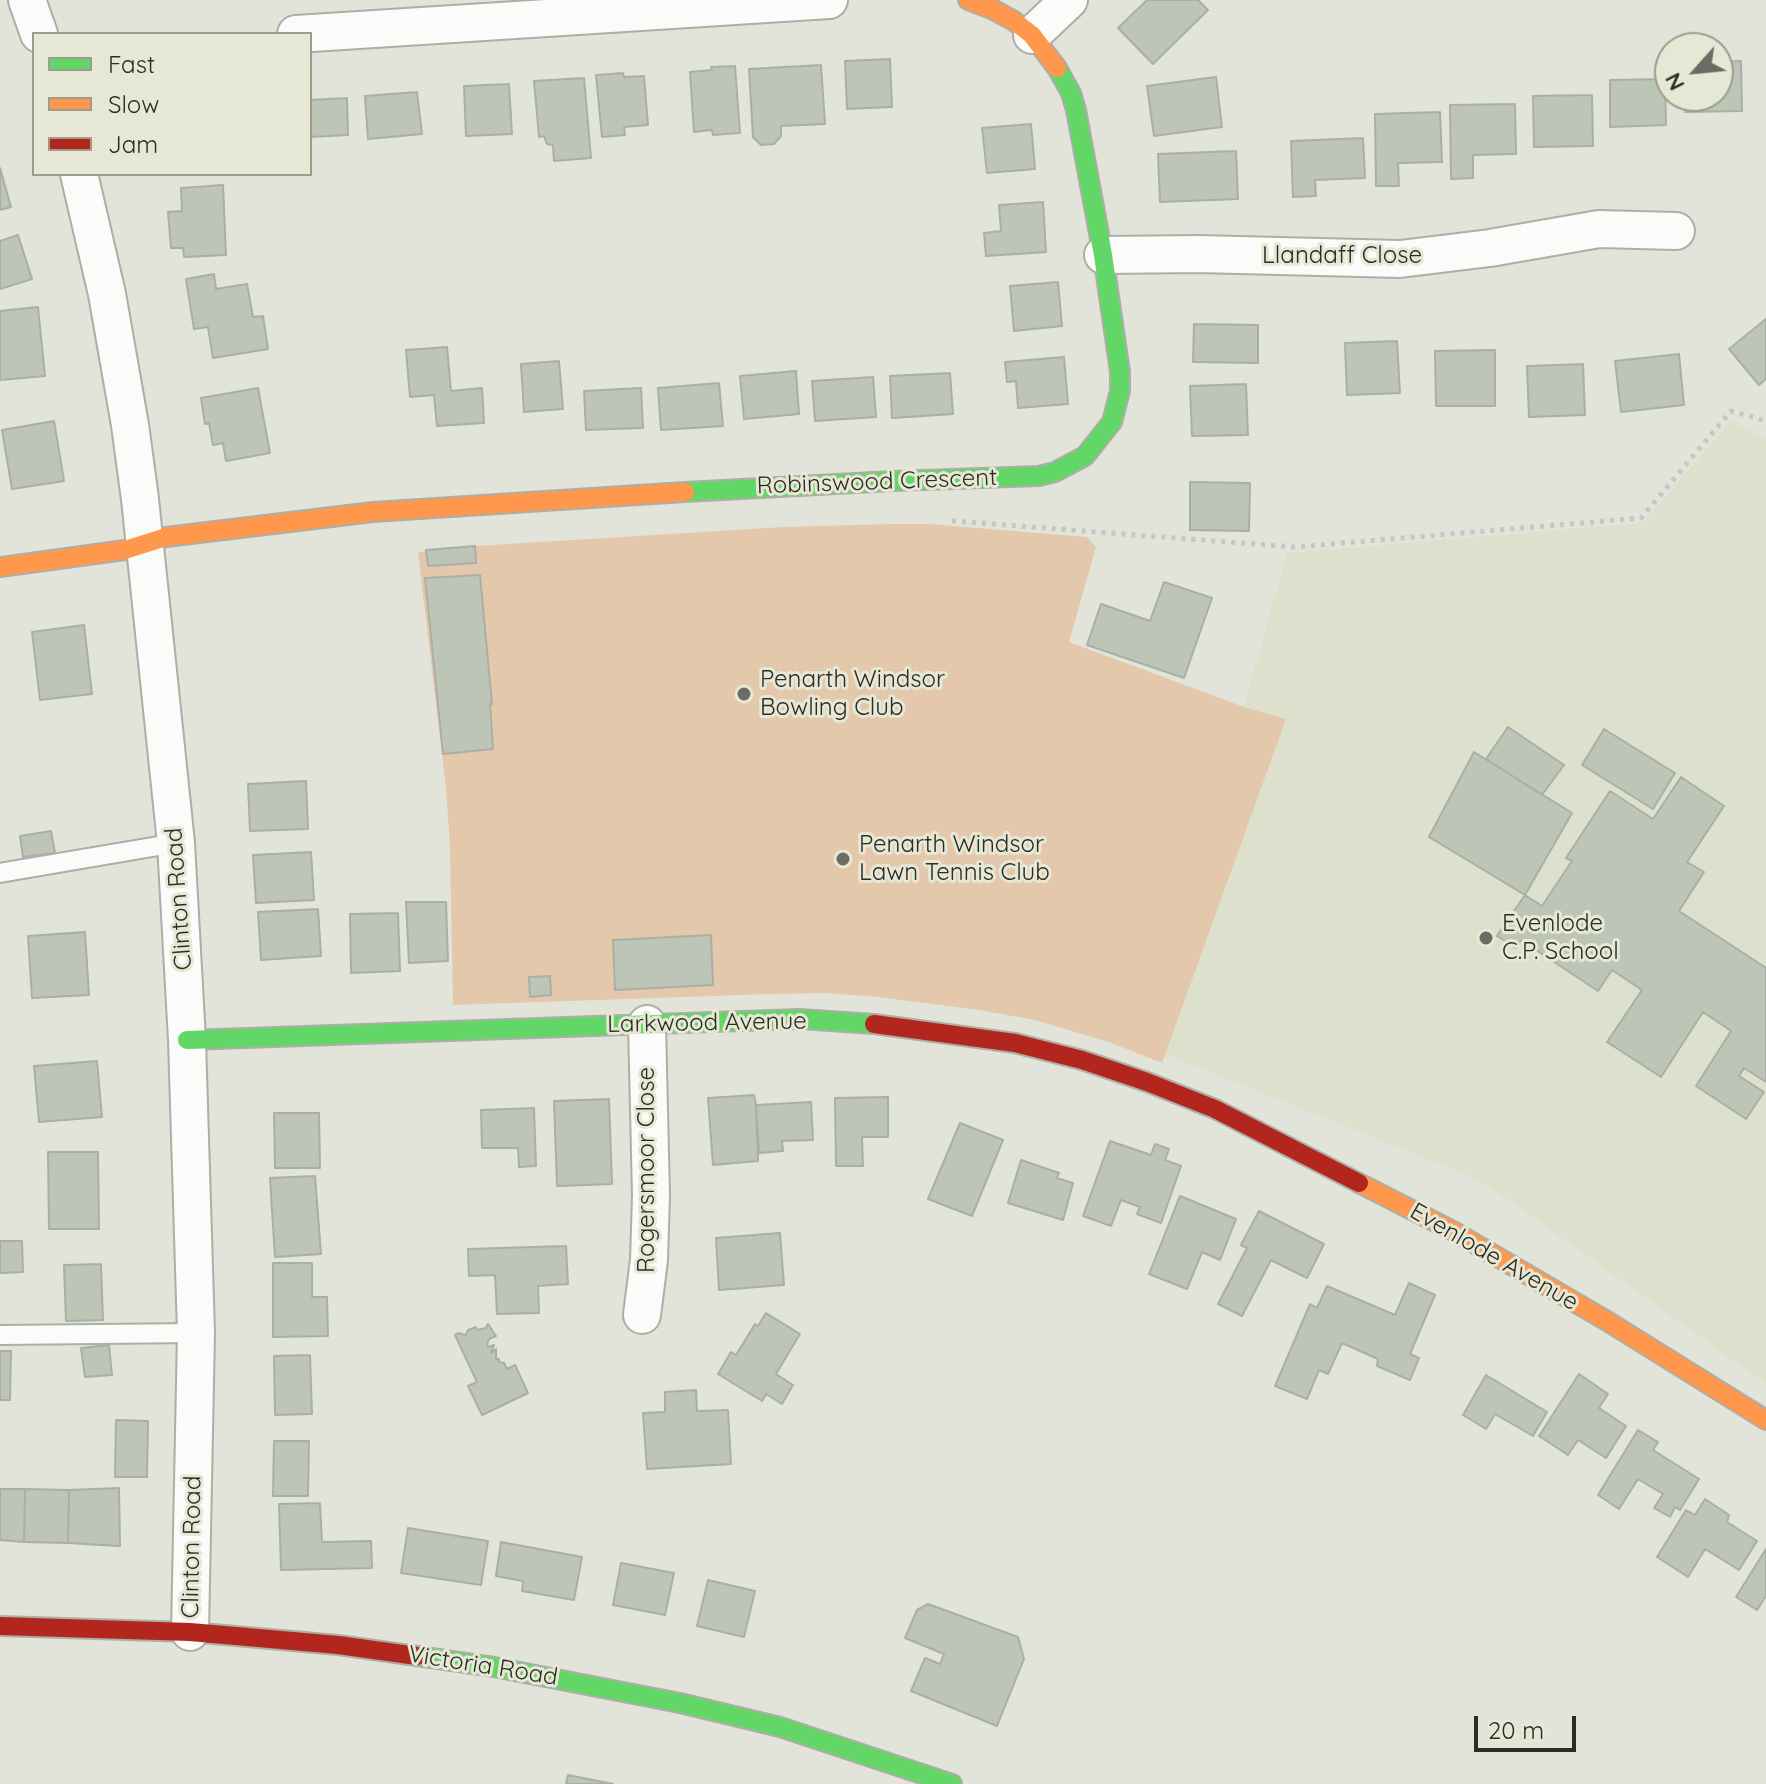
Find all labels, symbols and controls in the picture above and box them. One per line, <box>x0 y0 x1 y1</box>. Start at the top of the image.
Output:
legend <box>32 32 312 176</box>
north arrow <box>1654 32 1734 112</box>
text: Fast <box>108 49 155 79</box>
text: N <box>1658 68 1691 96</box>
text: Slow <box>108 89 159 119</box>
text: Jam <box>108 129 158 159</box>
street label: Llandaff Close <box>1262 242 1422 270</box>
street label: Robinswood Crescent <box>756 463 998 501</box>
place label: Penarth Windsor Bowling Club <box>760 666 945 722</box>
marker: Penarth Windsor Bowling Club <box>735 685 753 703</box>
street label: Clinton Road <box>160 827 198 971</box>
place label: Penarth Windsor Lawn Tennis Club <box>859 831 1050 887</box>
marker: Penarth Windsor Lawn Tennis Club <box>834 850 852 868</box>
place label: Evenlode C.P. School <box>1502 910 1619 966</box>
marker: Evenlode C.P. School <box>1477 929 1495 947</box>
street label: Larkwood Avenue <box>607 1007 807 1039</box>
street label: Rogersmoor Close <box>633 1067 661 1273</box>
street label: Evenlode Avenue <box>1405 1197 1583 1317</box>
street label: Clinton Road <box>176 1475 208 1619</box>
street label: Victoria Road <box>406 1640 560 1692</box>
scale bar <box>1478 1700 1580 1750</box>
text: 20 m <box>1488 1715 1544 1745</box>

